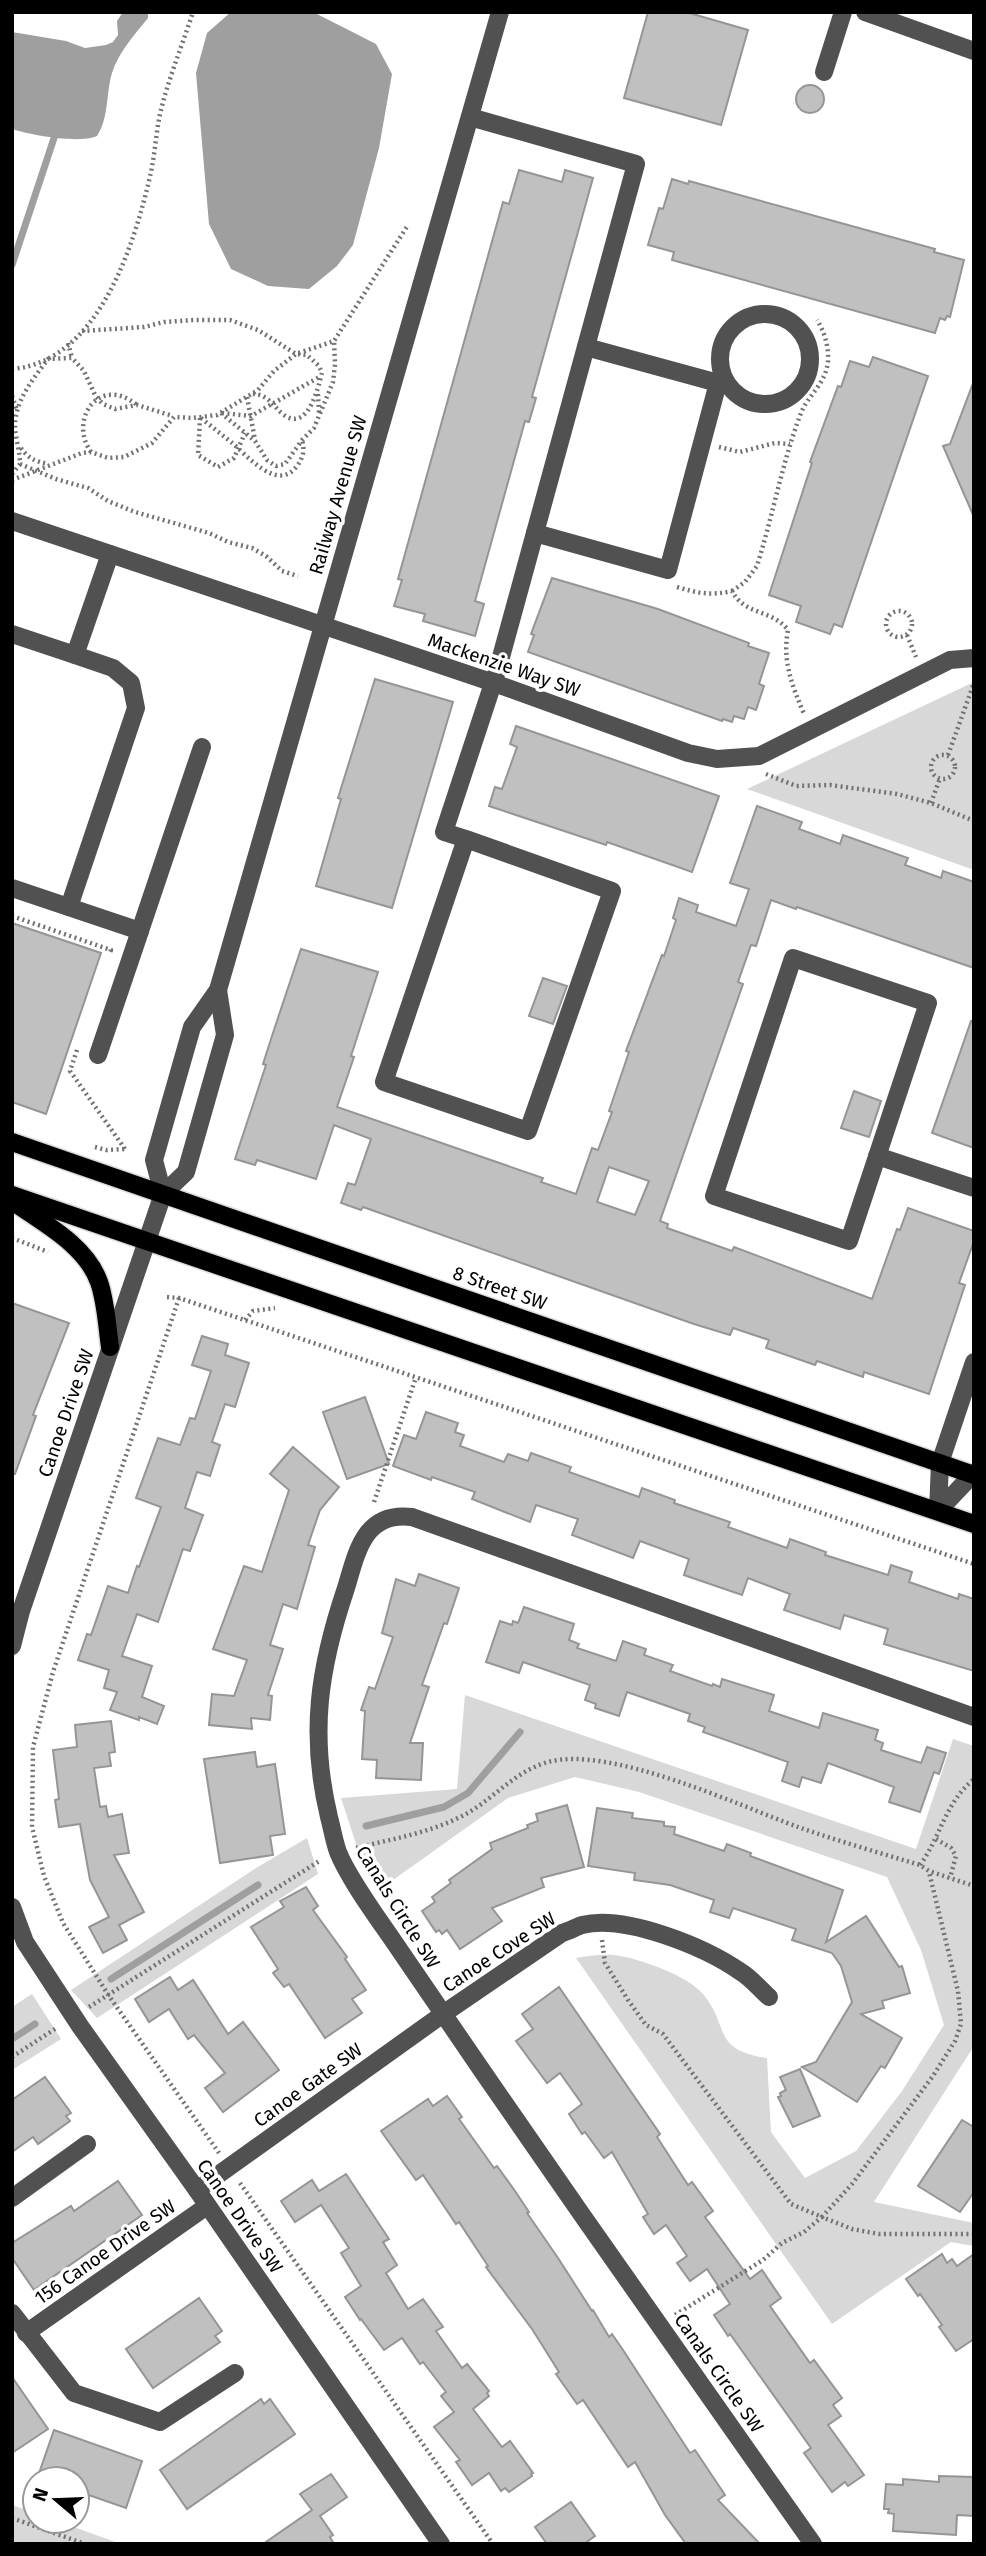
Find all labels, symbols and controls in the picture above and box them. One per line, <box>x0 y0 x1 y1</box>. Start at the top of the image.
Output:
street label: Railway Avenue SW <box>304 413 372 577</box>
street label: Mackenzie Way SW <box>425 628 584 702</box>
street label: 8 Street SW <box>450 1261 550 1315</box>
street label: Canoe Drive SW <box>33 1346 99 1480</box>
street label: Canals Circle SW <box>351 1841 445 1973</box>
street label: Canoe Cove SW <box>438 1907 560 1997</box>
street label: Canoe Gate SW <box>249 2038 367 2132</box>
street label: Canoe Drive SW <box>192 2155 288 2278</box>
street label: 156 Canoe Drive SW <box>30 2195 180 2309</box>
street label: Canals Circle SW <box>669 2309 769 2437</box>
north arrow <box>21 2465 91 2535</box>
text: N <box>27 2485 53 2504</box>

